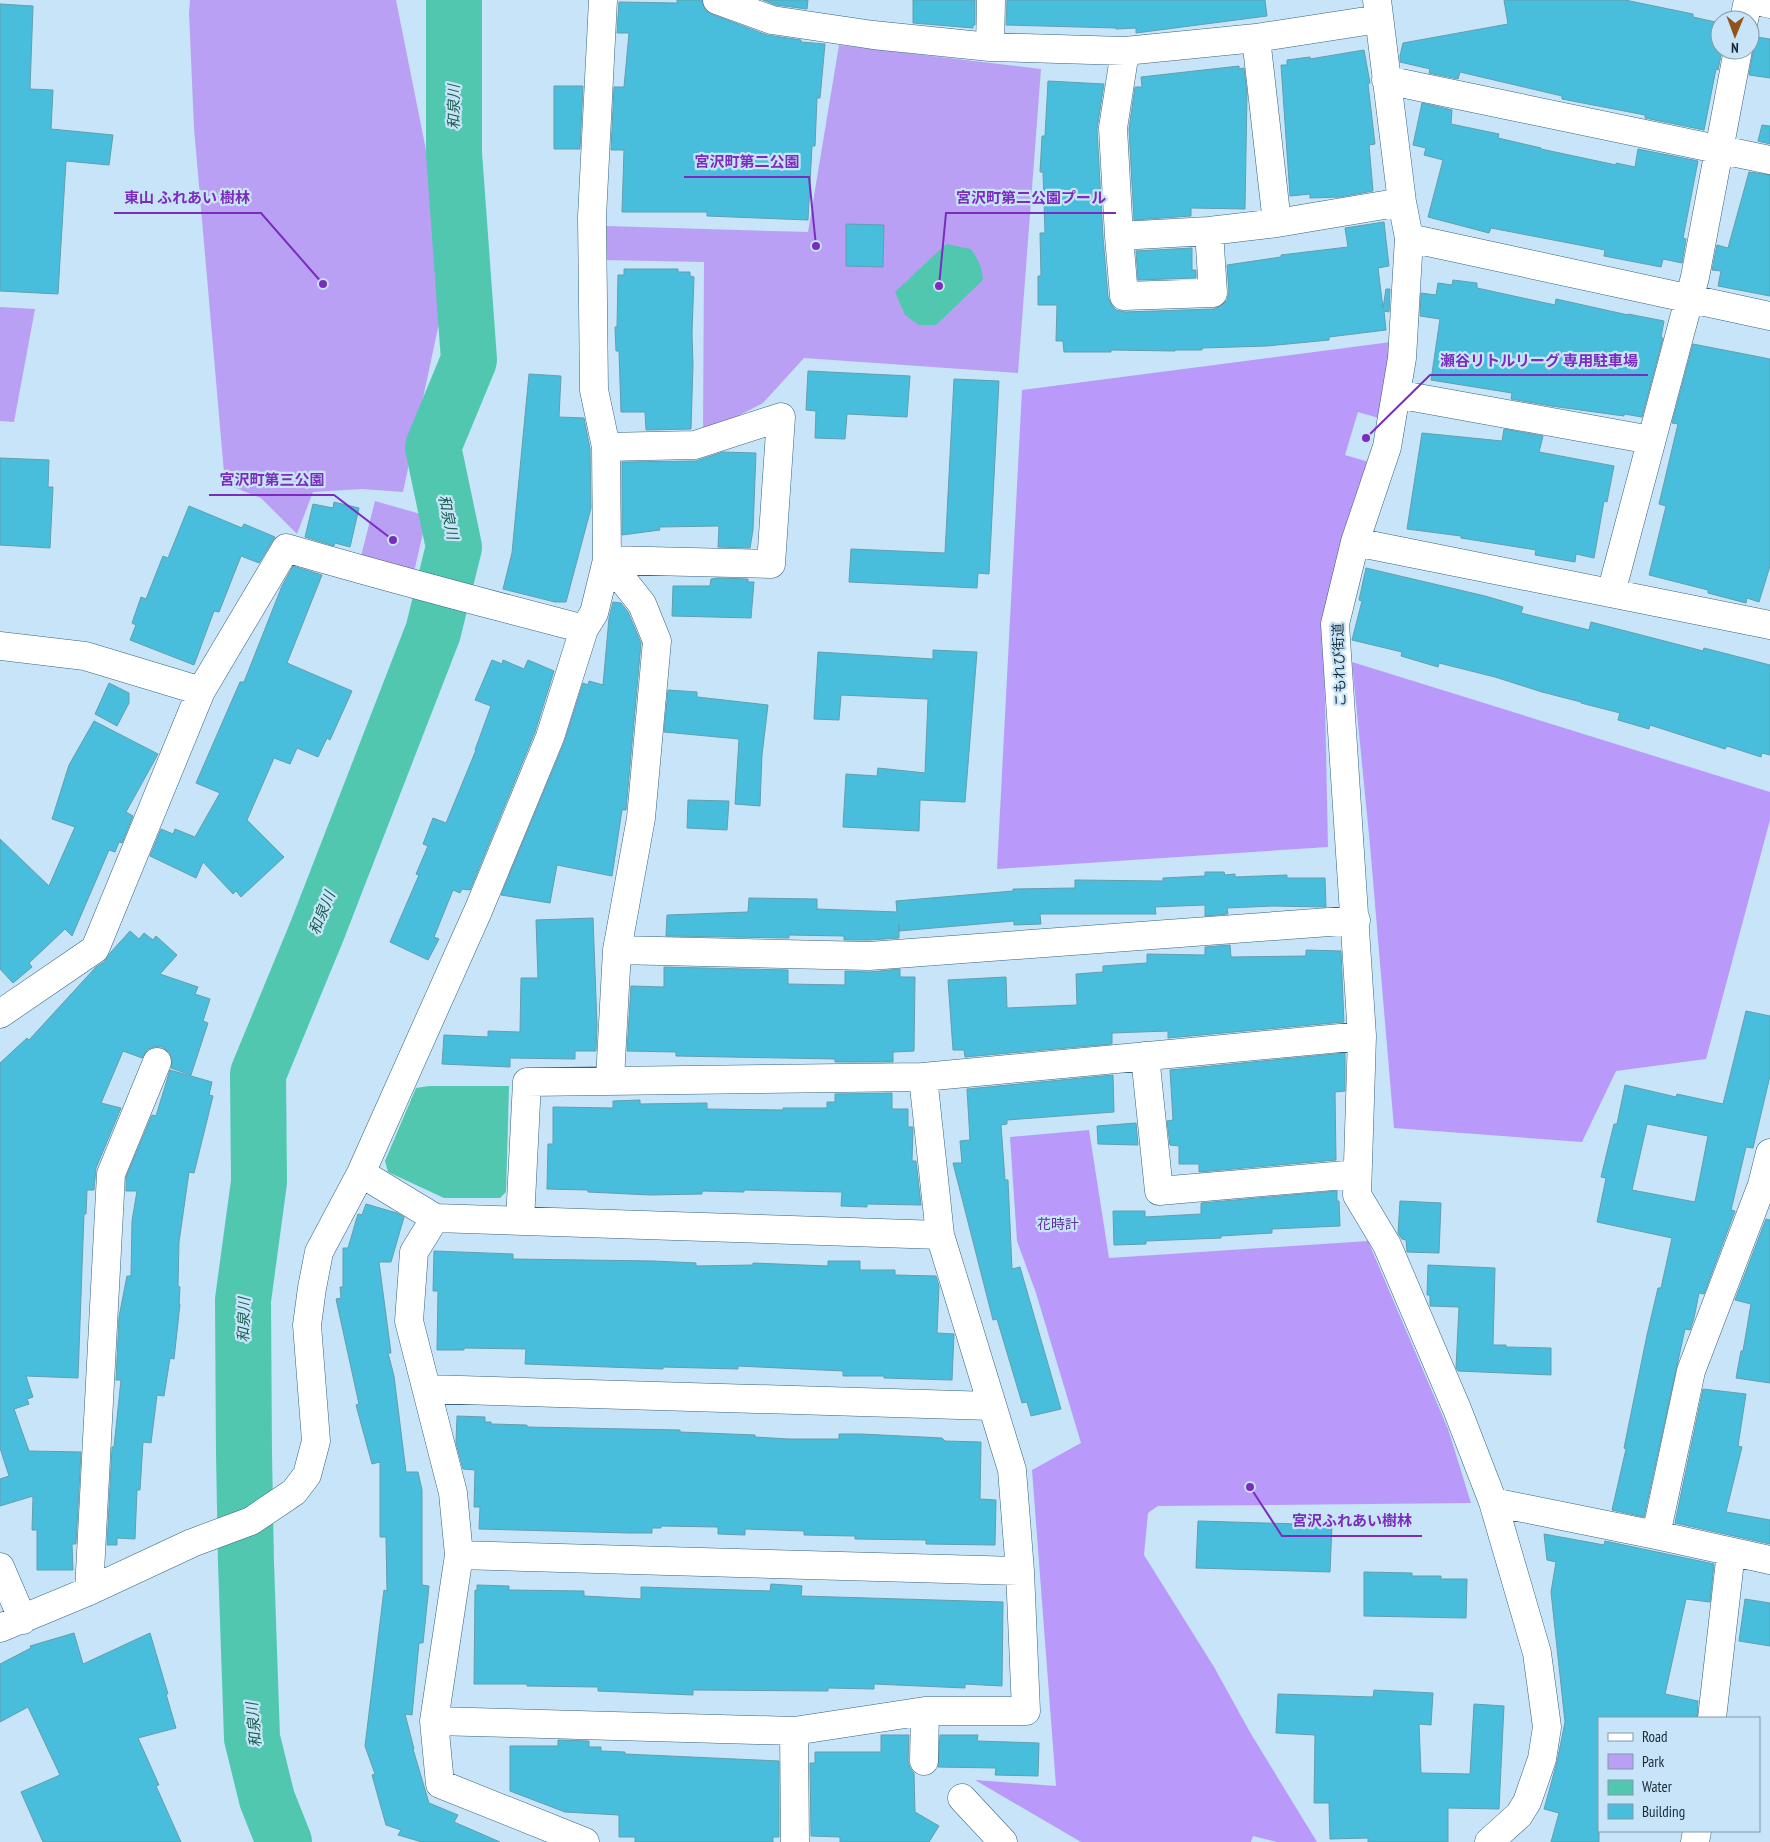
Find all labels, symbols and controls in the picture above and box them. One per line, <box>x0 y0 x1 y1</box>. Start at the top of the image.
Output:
north arrow <box>1710 10 1760 60</box>
text: N <box>1731 39 1739 57</box>
water label: 和泉川 <box>444 83 463 130</box>
callout: 宮沢町第二公園 <box>684 147 809 177</box>
text: 宮沢町第二公園 <box>694 152 800 171</box>
callout: 東山 ふれあい 樹林 <box>114 183 261 213</box>
callout: 宮沢町第二公園プール <box>946 183 1116 213</box>
text: 東山 ふれあい 樹林 <box>124 188 250 207</box>
text: 宮沢町第二公園プール <box>956 188 1106 207</box>
callout: 瀬谷リトルリーグ 専用駐車場 <box>1430 345 1648 375</box>
text: 瀬谷リトルリーグ 専用駐車場 <box>1440 351 1638 370</box>
callout: 宮沢町第三公園 <box>209 465 334 495</box>
text: 宮沢町第三公園 <box>219 470 325 489</box>
water label: 和泉川 <box>435 493 463 543</box>
street label: こもれび街道 <box>1329 623 1349 707</box>
water label: 和泉川 <box>304 887 340 937</box>
park label: 花時計 <box>1037 1215 1079 1233</box>
water label: 和泉川 <box>234 1295 253 1343</box>
callout: 宮沢ふれあい樹林 <box>1282 1506 1422 1536</box>
text: 宮沢ふれあい樹林 <box>1292 1511 1412 1530</box>
water label: 和泉川 <box>242 1700 265 1748</box>
legend <box>1598 1717 1760 1832</box>
text: Road <box>1642 1727 1668 1746</box>
text: Park <box>1642 1752 1664 1771</box>
text: Water <box>1642 1777 1673 1796</box>
text: Building <box>1642 1802 1685 1821</box>

